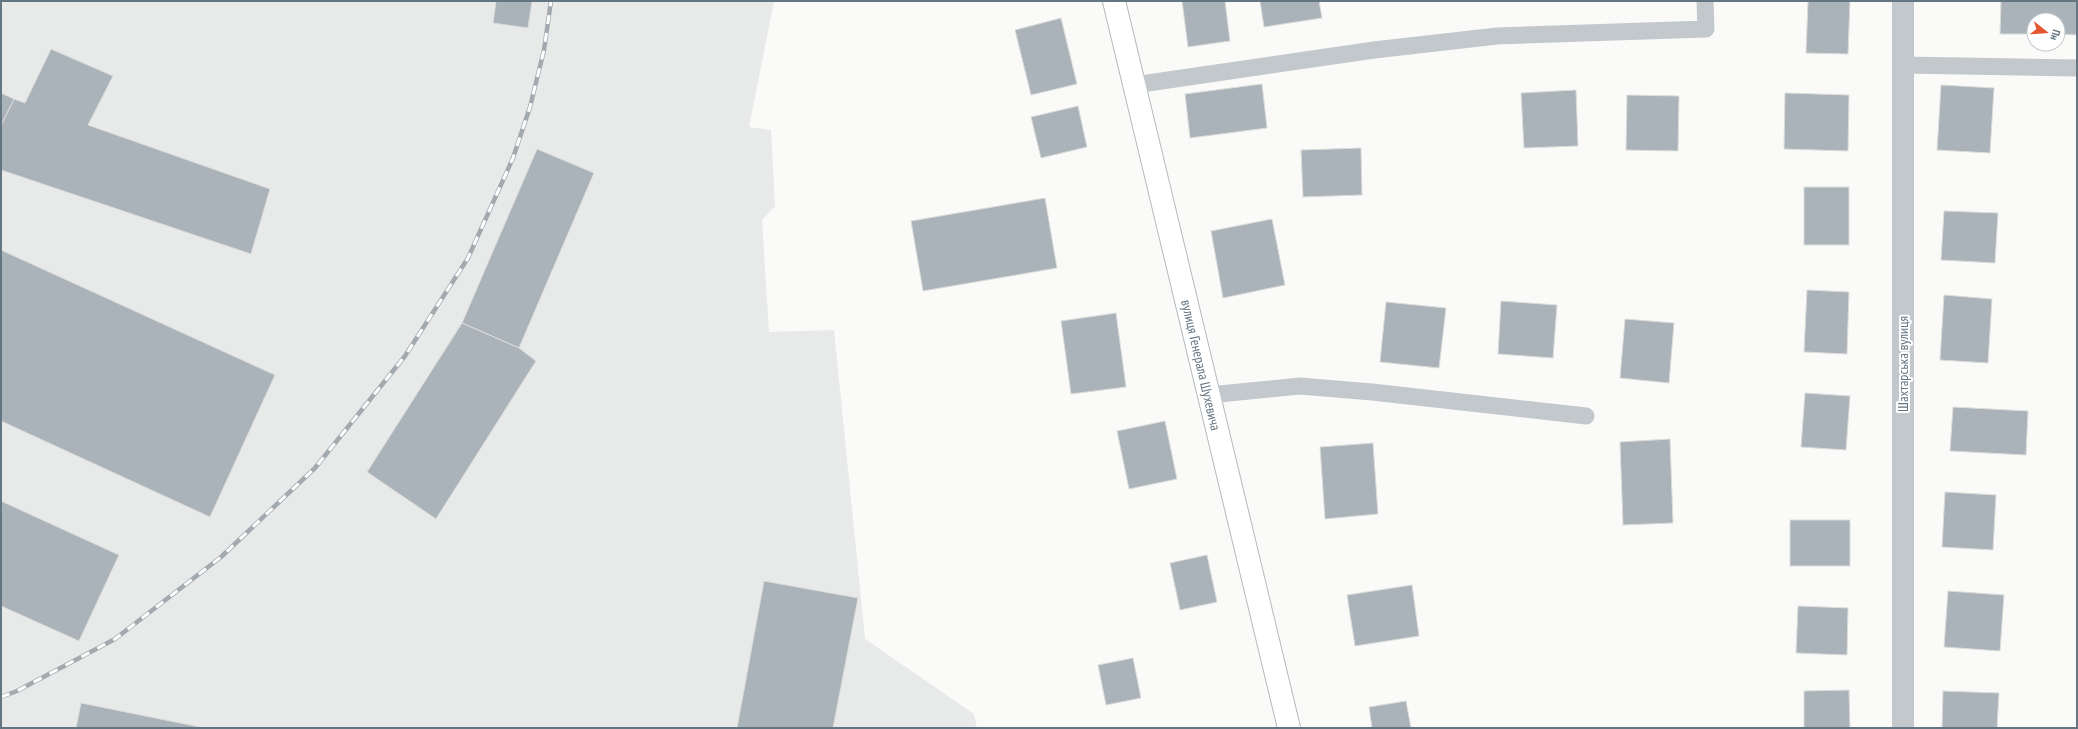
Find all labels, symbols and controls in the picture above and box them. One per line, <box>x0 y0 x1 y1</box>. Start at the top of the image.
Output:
north arrow <box>2026 12 2066 52</box>
text: Пн <box>2047 28 2064 42</box>
street label: вулиця Генерала Шухевича <box>1177 298 1225 432</box>
street label: Шахтарська вулиця <box>1894 316 1912 412</box>

